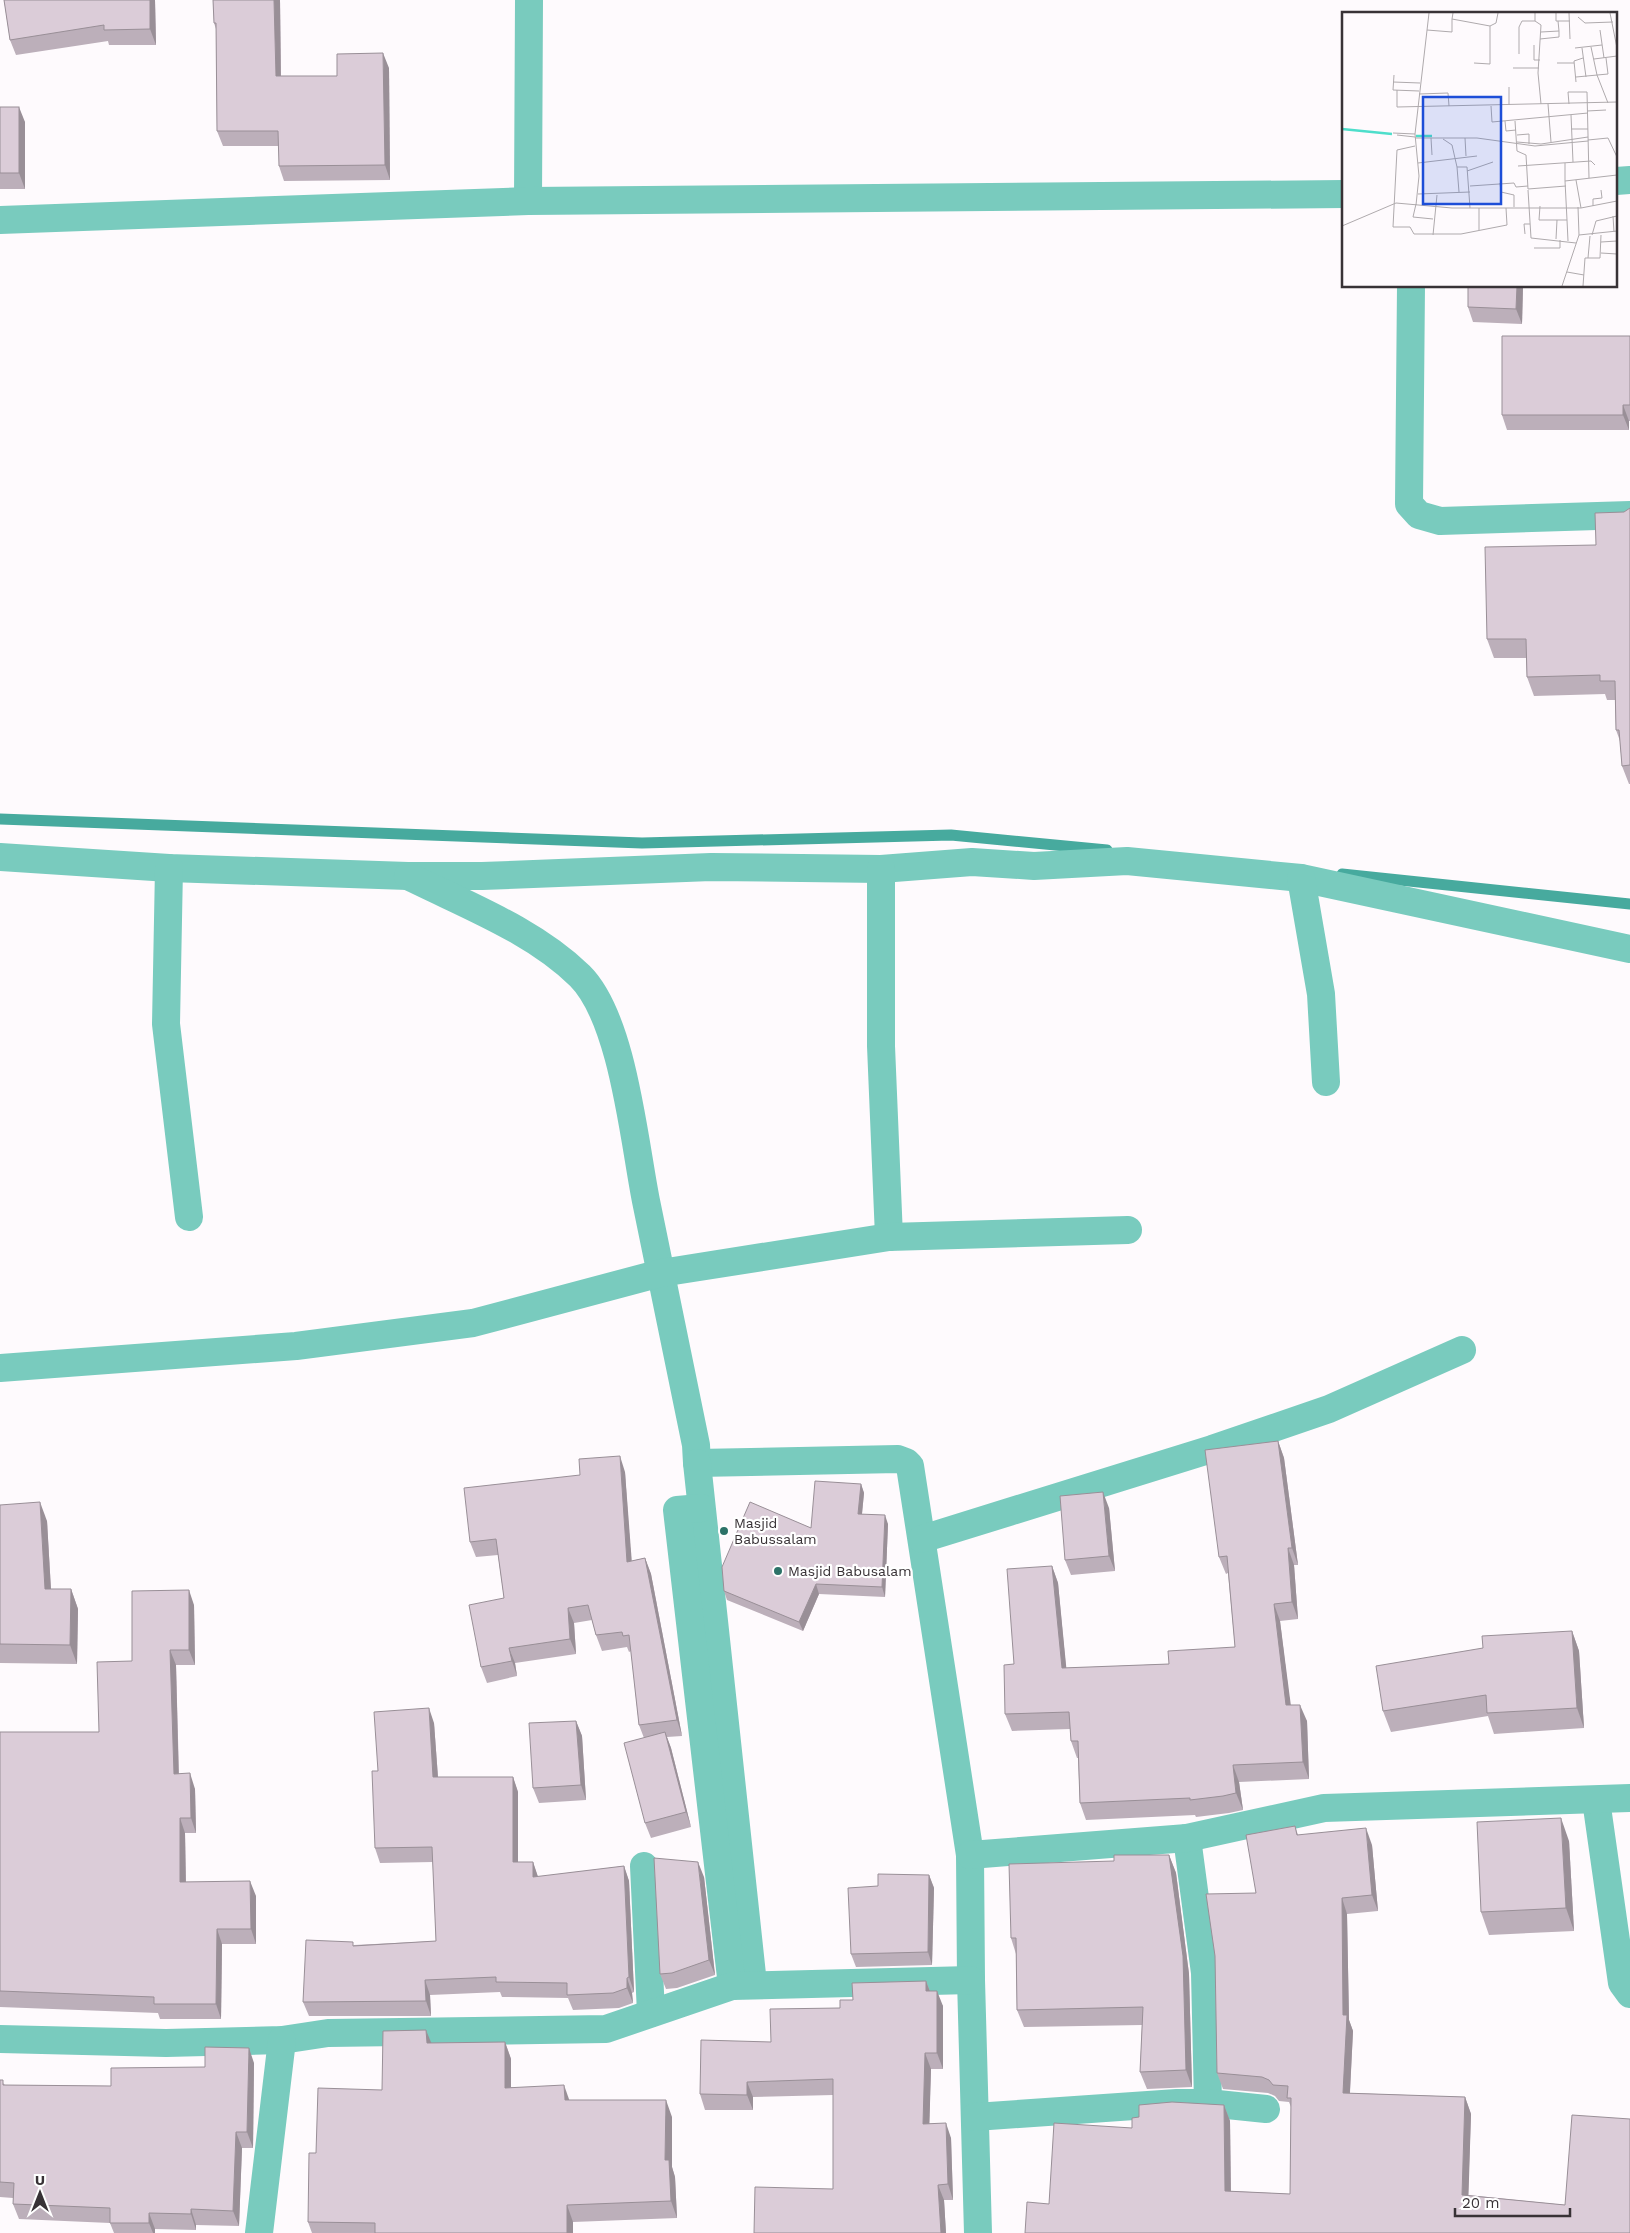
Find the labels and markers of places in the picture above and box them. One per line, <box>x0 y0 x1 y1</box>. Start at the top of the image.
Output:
place label: Masjid Babussalam <box>734 1515 817 1547</box>
marker: Masjid Babussalam <box>718 1525 730 1537</box>
place label: Masjid Babusalam <box>788 1563 912 1579</box>
marker: Masjid Babusalam <box>772 1565 784 1577</box>

